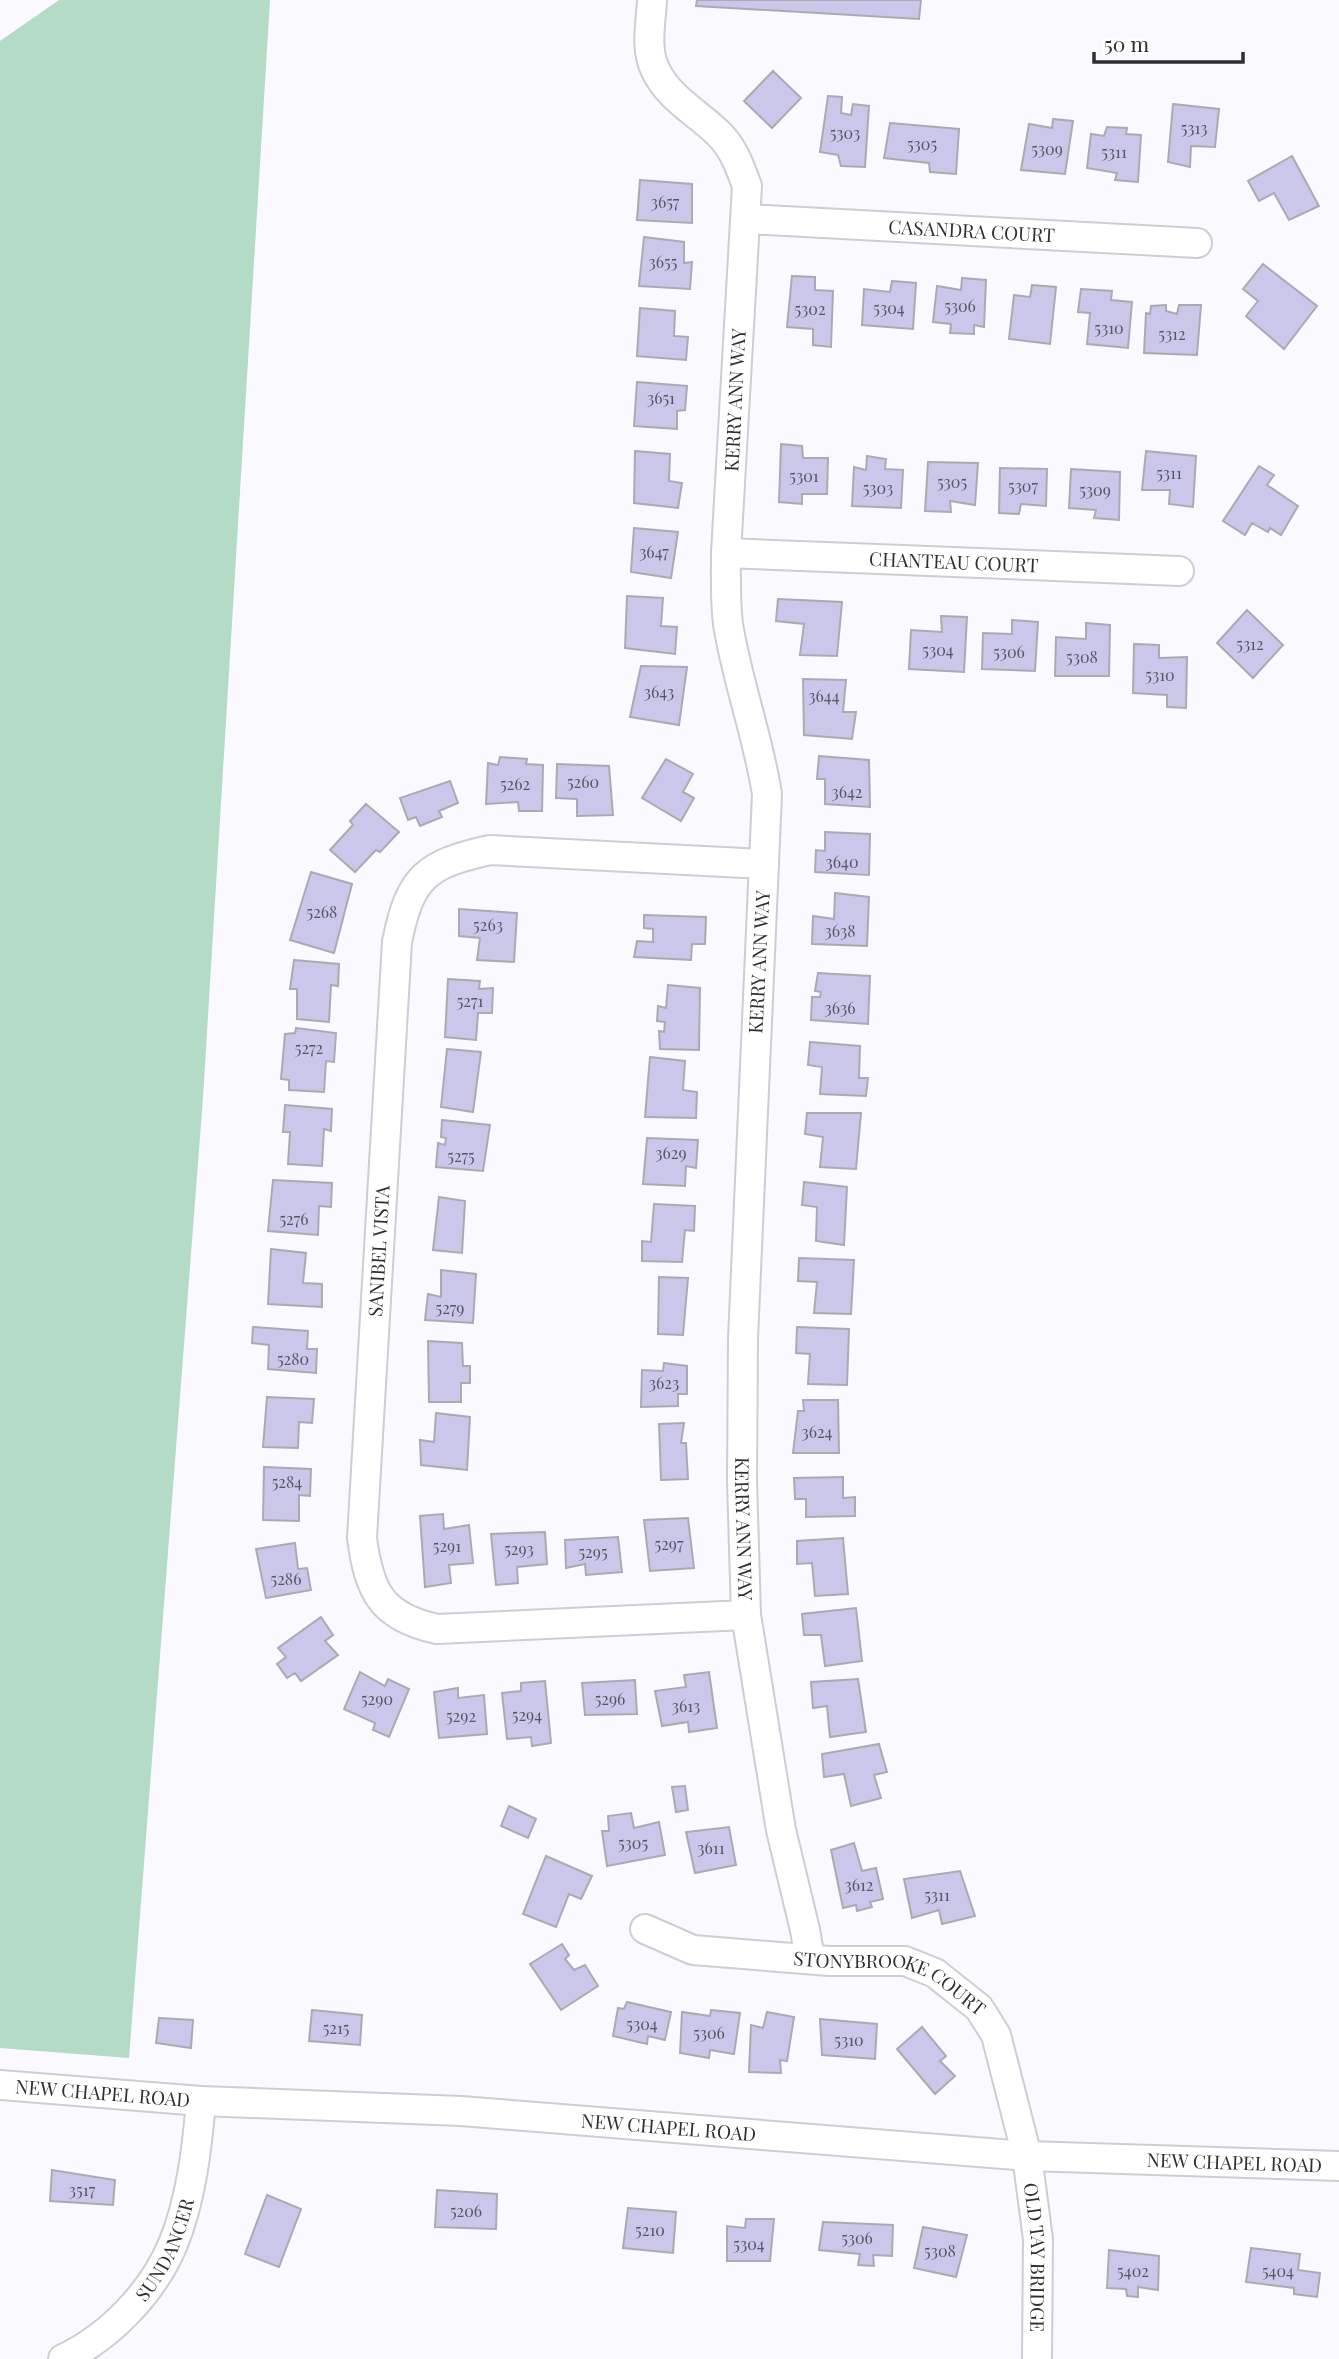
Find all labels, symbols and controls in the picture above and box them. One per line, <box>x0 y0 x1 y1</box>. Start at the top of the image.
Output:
scale bar <box>1094 21 1243 65</box>
text: 50 m <box>1104 29 1150 57</box>
house number: 5313 <box>1181 117 1207 138</box>
house number: 5303 <box>830 122 860 143</box>
house number: 5305 <box>907 133 937 154</box>
house number: 5309 <box>1031 138 1063 159</box>
house number: 5311 <box>1101 141 1127 162</box>
house number: 3657 <box>651 191 680 212</box>
street label: CASANDRA COURT <box>888 213 1056 247</box>
house number: 3655 <box>649 251 677 272</box>
house number: 5306 <box>944 295 976 316</box>
house number: 5304 <box>873 297 905 318</box>
house number: 5302 <box>794 298 826 319</box>
house number: 5310 <box>1094 317 1124 338</box>
house number: 5312 <box>1158 323 1186 344</box>
street label: KERRY ANN WAY <box>717 327 751 472</box>
house number: 3651 <box>647 387 675 408</box>
house number: 5311 <box>1156 462 1182 483</box>
house number: 5301 <box>789 465 819 486</box>
house number: 5305 <box>937 471 967 492</box>
house number: 5307 <box>1008 475 1038 496</box>
house number: 5303 <box>863 477 893 498</box>
house number: 5309 <box>1079 479 1111 500</box>
house number: 3647 <box>639 541 669 562</box>
street label: CHANTEAU COURT <box>869 545 1039 577</box>
house number: 5312 <box>1236 633 1264 654</box>
house number: 5304 <box>922 639 954 660</box>
house number: 5306 <box>993 641 1025 662</box>
house number: 5308 <box>1066 646 1098 667</box>
house number: 5310 <box>1145 664 1175 685</box>
house number: 3643 <box>644 681 674 702</box>
house number: 3644 <box>808 685 840 706</box>
house number: 5260 <box>567 771 599 792</box>
house number: 5262 <box>500 773 530 794</box>
house number: 3642 <box>831 781 863 802</box>
house number: 3640 <box>826 851 859 872</box>
street label: KERRY ANN WAY <box>741 889 775 1034</box>
house number: 5268 <box>307 901 337 922</box>
house number: 5263 <box>473 914 503 935</box>
house number: 3638 <box>824 920 856 941</box>
house number: 5271 <box>457 990 483 1011</box>
house number: 3636 <box>825 997 855 1018</box>
house number: 5272 <box>295 1037 323 1058</box>
house number: 3629 <box>655 1142 687 1163</box>
house number: 5275 <box>447 1145 475 1166</box>
street label: SANIBEL VISTA <box>361 1184 395 1318</box>
house number: 5276 <box>279 1208 309 1229</box>
house number: 5279 <box>436 1297 464 1318</box>
house number: 5280 <box>277 1348 309 1369</box>
house number: 3623 <box>649 1372 679 1393</box>
house number: 3624 <box>801 1421 833 1442</box>
street label: KERRY ANN WAY <box>730 1457 760 1602</box>
house number: 5284 <box>272 1471 302 1492</box>
house number: 5297 <box>655 1533 684 1554</box>
house number: 5291 <box>433 1535 461 1556</box>
house number: 5293 <box>504 1538 534 1559</box>
house number: 5295 <box>578 1541 608 1562</box>
house number: 5286 <box>271 1568 301 1589</box>
house number: 5290 <box>361 1688 393 1709</box>
house number: 5296 <box>595 1688 625 1709</box>
house number: 3613 <box>672 1695 700 1716</box>
house number: 5294 <box>512 1704 542 1725</box>
house number: 5292 <box>446 1705 476 1726</box>
house number: 5305 <box>618 1832 648 1853</box>
house number: 3611 <box>697 1837 725 1858</box>
house number: 3612 <box>844 1874 874 1895</box>
house number: 5311 <box>924 1884 950 1905</box>
street label: STONYBROOKE COURT <box>793 1944 992 2021</box>
house number: 5304 <box>626 2013 658 2034</box>
house number: 5215 <box>323 2017 349 2038</box>
house number: 5306 <box>693 2022 725 2043</box>
house number: 5310 <box>834 2029 864 2050</box>
street label: NEW CHAPEL ROAD <box>14 2072 191 2112</box>
street label: NEW CHAPEL ROAD <box>580 2107 757 2146</box>
street label: NEW CHAPEL ROAD <box>1146 2146 1322 2177</box>
house number: 3517 <box>69 2179 96 2200</box>
street label: OLD TAY BRIDGE <box>1019 2181 1052 2332</box>
street label: SUNDANCER <box>128 2195 199 2306</box>
house number: 5206 <box>450 2200 482 2221</box>
house number: 5210 <box>635 2219 665 2240</box>
house number: 5306 <box>841 2227 873 2248</box>
house number: 5304 <box>733 2233 765 2254</box>
house number: 5308 <box>924 2240 956 2261</box>
house number: 5402 <box>1117 2260 1149 2281</box>
house number: 5404 <box>1262 2260 1294 2281</box>

